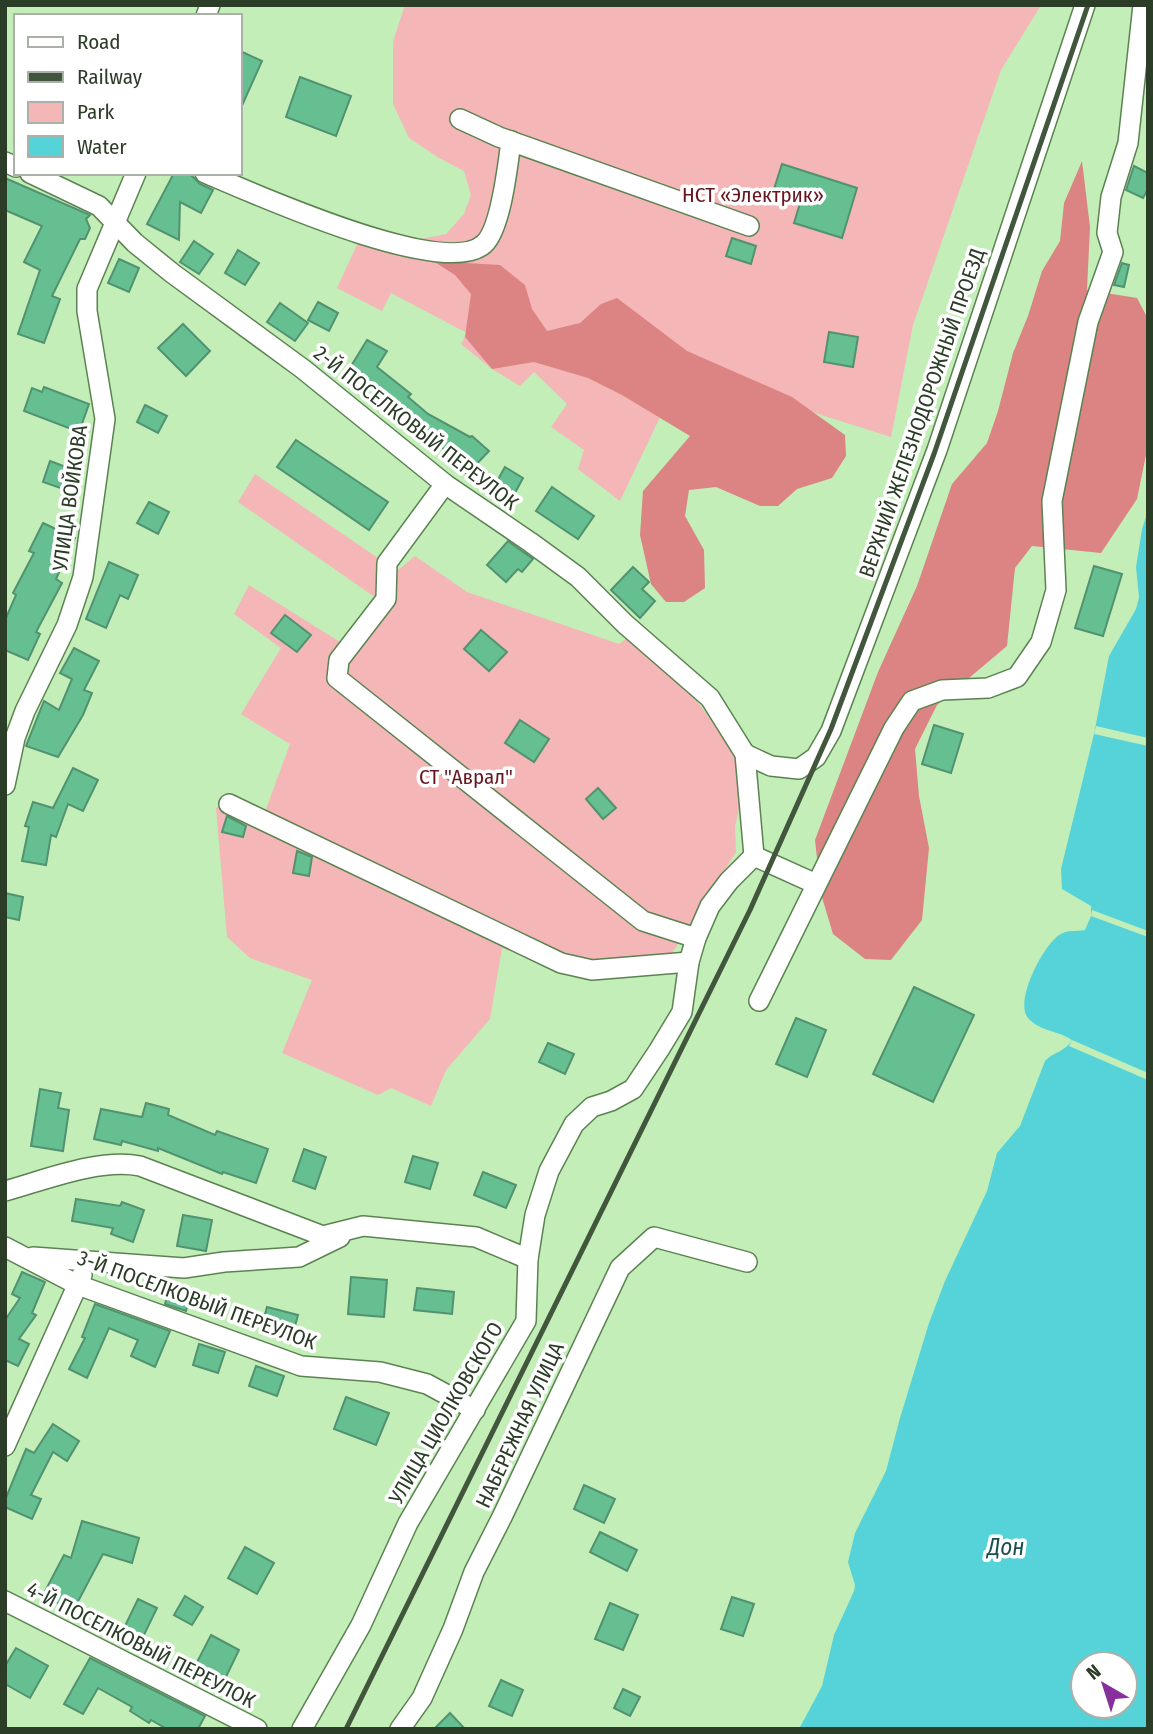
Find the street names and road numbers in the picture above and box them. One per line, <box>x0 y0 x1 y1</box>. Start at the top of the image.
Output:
street label: ВЕРХНИЙ ЖЕЛЕЗНОДОРОЖНЫЙ ПРОЕЗД <box>853 245 991 581</box>
street label: 2-Й ПОСЕЛКОВЫЙ ПЕРЕУЛОК <box>309 340 524 516</box>
street label: УЛИЦА ВОЙКОВА <box>47 423 93 574</box>
street label: 3-Й ПОСЕЛКОВЫЙ ПЕРЕУЛОК <box>74 1245 321 1356</box>
street label: УЛИЦА ЦИОЛКОВСКОГО <box>383 1317 509 1510</box>
street label: НАБЕРЕЖНАЯ УЛИЦА <box>470 1338 570 1512</box>
street label: 4-Й ПОСЕЛКОВЫЙ ПЕРЕУЛОК <box>22 1576 260 1714</box>

